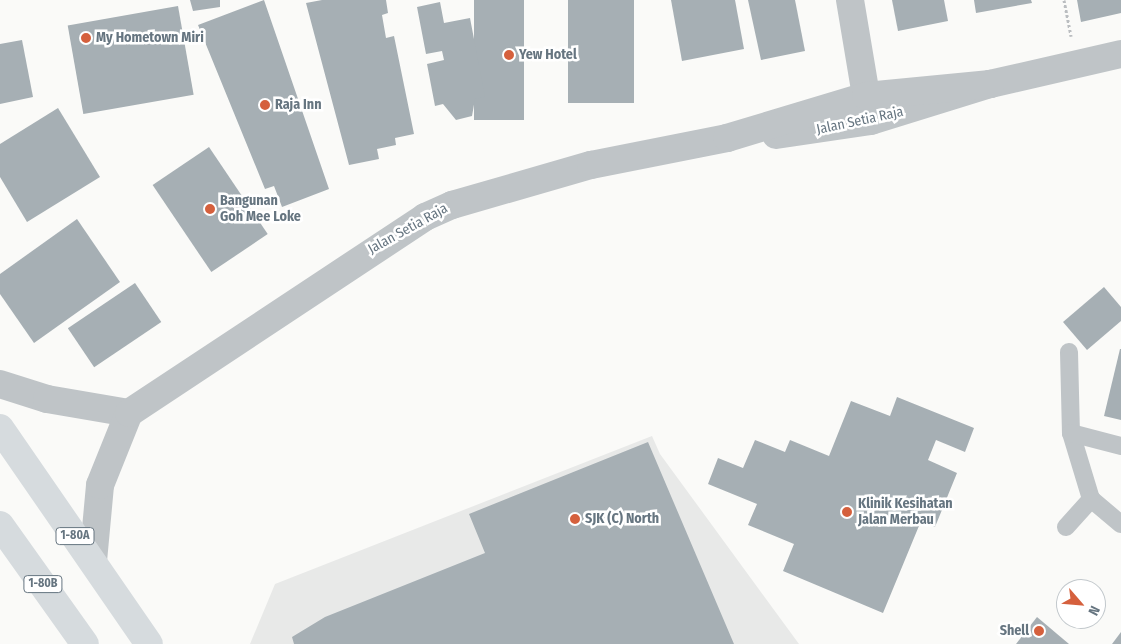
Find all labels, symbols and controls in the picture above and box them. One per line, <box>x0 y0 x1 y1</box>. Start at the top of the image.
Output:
place label: My Hometown Miri <box>96 30 204 46</box>
marker: My Hometown Miri <box>80 32 92 44</box>
place label: Yew Hotel <box>519 47 577 63</box>
marker: Yew Hotel <box>503 49 515 61</box>
place label: Raja Inn <box>275 97 321 113</box>
marker: Raja Inn <box>259 99 271 111</box>
street label: Jalan Setia Raja <box>815 104 905 138</box>
place label: Bangunan Goh Mee Loke <box>220 193 301 226</box>
street label: Jalan Setia Raja <box>365 200 451 258</box>
marker: Bangunan Goh Mee Loke <box>204 203 216 215</box>
place label: Klinik Kesihatan Jalan Merbau <box>858 496 953 528</box>
marker: Klinik Kesihatan Jalan Merbau <box>840 505 854 519</box>
place label: SJK (C) North <box>585 511 659 527</box>
marker: SJK (C) North <box>569 513 581 525</box>
road number: 1-80A <box>55 526 95 546</box>
road number: 1-80B <box>23 574 63 594</box>
north arrow <box>1056 579 1106 629</box>
text: N <box>1084 603 1103 618</box>
place label: Shell <box>1000 623 1029 639</box>
marker: Shell <box>1033 625 1045 637</box>

